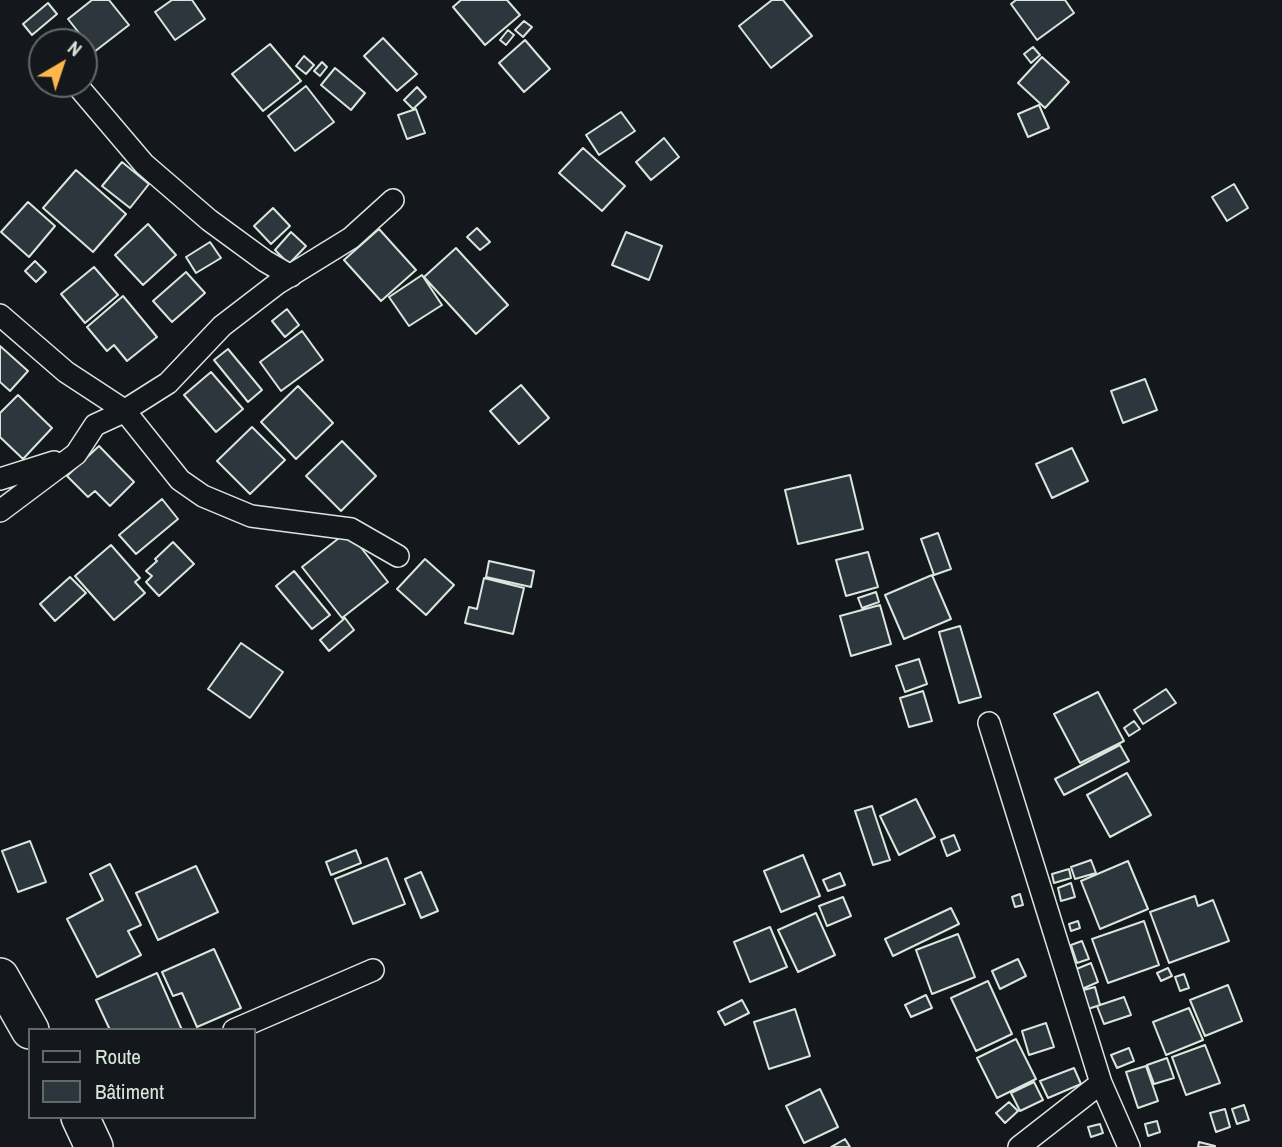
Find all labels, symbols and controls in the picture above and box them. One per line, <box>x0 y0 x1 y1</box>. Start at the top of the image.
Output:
north arrow <box>28 28 98 98</box>
text: N <box>62 35 88 62</box>
legend <box>28 1028 256 1119</box>
text: Route <box>95 1042 141 1071</box>
text: Bâtiment <box>95 1077 164 1106</box>

